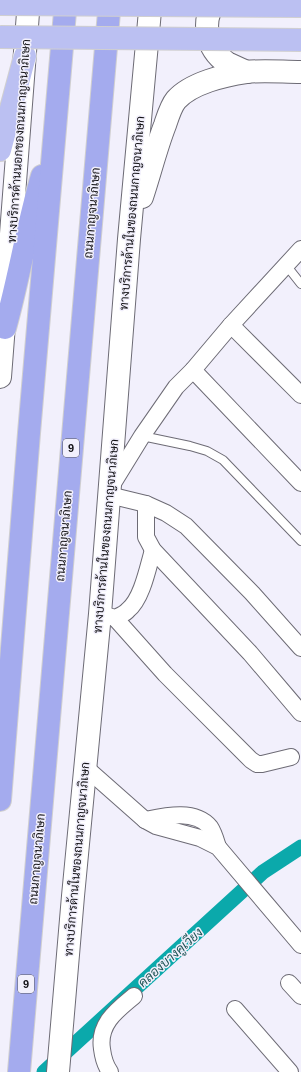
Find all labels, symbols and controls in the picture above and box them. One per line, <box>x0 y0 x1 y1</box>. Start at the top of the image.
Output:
street label: ทางบริการด้านนอกของถนนกาญจนาภิเษก <box>5 39 33 243</box>
street label: ทางบริการด้านในของถนนกาญจนาภิเษก <box>116 115 147 311</box>
street label: ถนนกาญจนาภิเษก <box>81 167 103 259</box>
street label: ทางบริการด้านในของถนนกาญจนาภิเษก <box>90 438 121 634</box>
road number: 9 <box>63 439 79 457</box>
street label: ถนนกาญจนาภิเษก <box>53 490 75 582</box>
street label: ทางบริการด้านในของถนนกาญจนาภิเษก <box>61 761 92 957</box>
street label: ถนนกาญจนาภิเษก <box>26 813 48 905</box>
water label: คลองบางคูเวียง <box>134 923 207 992</box>
road number: 9 <box>18 975 34 993</box>

